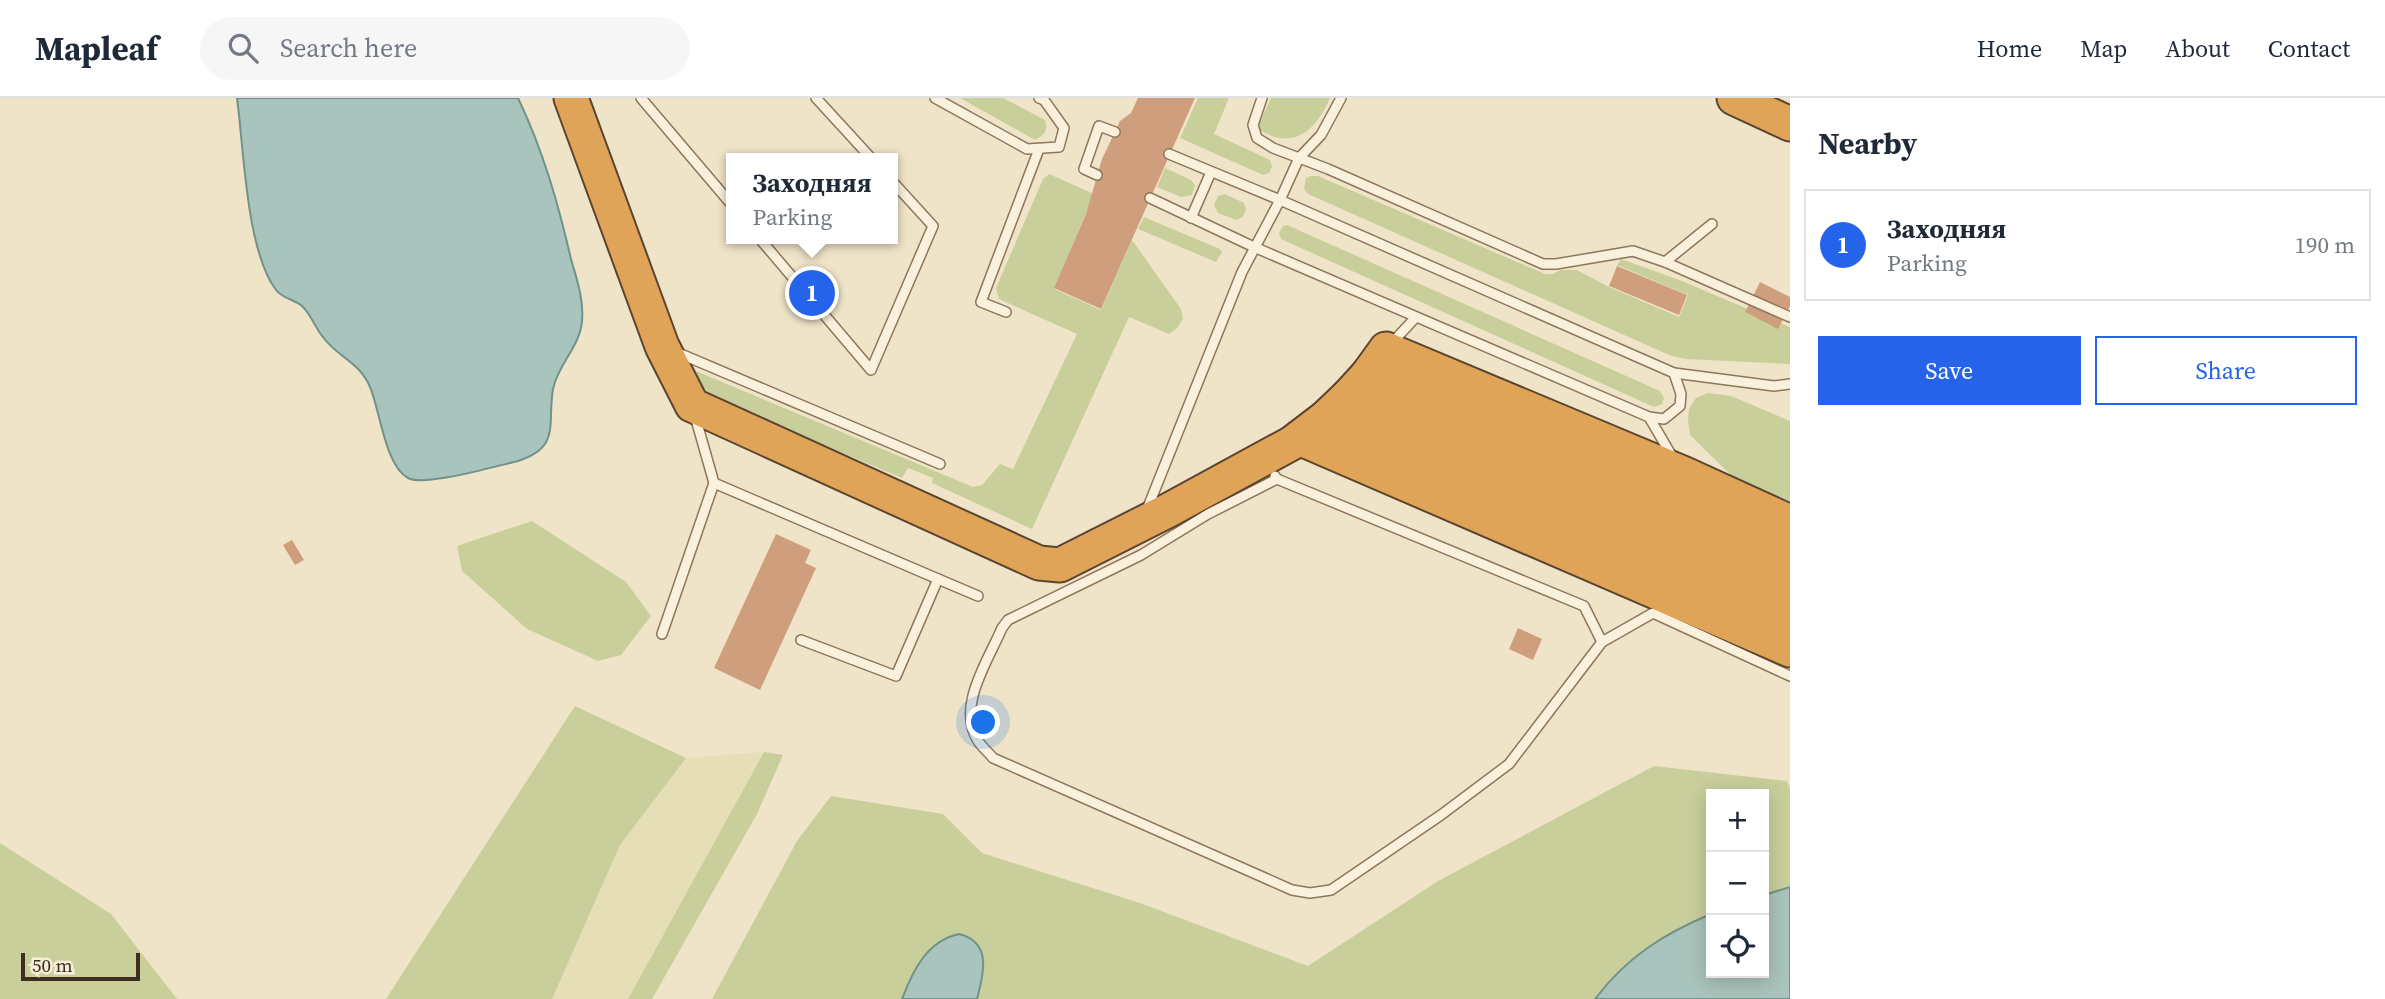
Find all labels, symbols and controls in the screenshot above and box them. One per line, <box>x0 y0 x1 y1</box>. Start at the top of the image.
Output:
search box <box>200 17 690 80</box>
text: Mapleaf <box>35 26 158 71</box>
icon: search <box>224 29 262 67</box>
text: Search here <box>280 30 417 66</box>
text: Home <box>1977 32 2042 65</box>
text: Map <box>2080 32 2127 65</box>
text: About <box>2165 32 2230 65</box>
text: Contact <box>2268 32 2350 65</box>
text: Nearby <box>1818 123 1917 164</box>
popup <box>726 153 898 244</box>
text: Заходняя <box>752 165 872 201</box>
text: Parking <box>752 201 832 233</box>
text: Заходняя <box>1887 211 2006 247</box>
text: 1 <box>1837 229 1849 261</box>
text: 190 m <box>2294 229 2355 261</box>
text: Parking <box>1887 247 1967 279</box>
pin: 1 <box>789 267 835 319</box>
button: Save <box>1818 336 2081 405</box>
button: Share <box>2095 336 2357 405</box>
your location <box>966 705 1000 739</box>
map controls <box>1706 789 1769 978</box>
button: + <box>1706 789 1769 852</box>
button: − <box>1706 852 1769 915</box>
button: locate <box>1706 915 1769 978</box>
scale bar <box>21 950 140 982</box>
text: 50 m <box>32 952 73 978</box>

